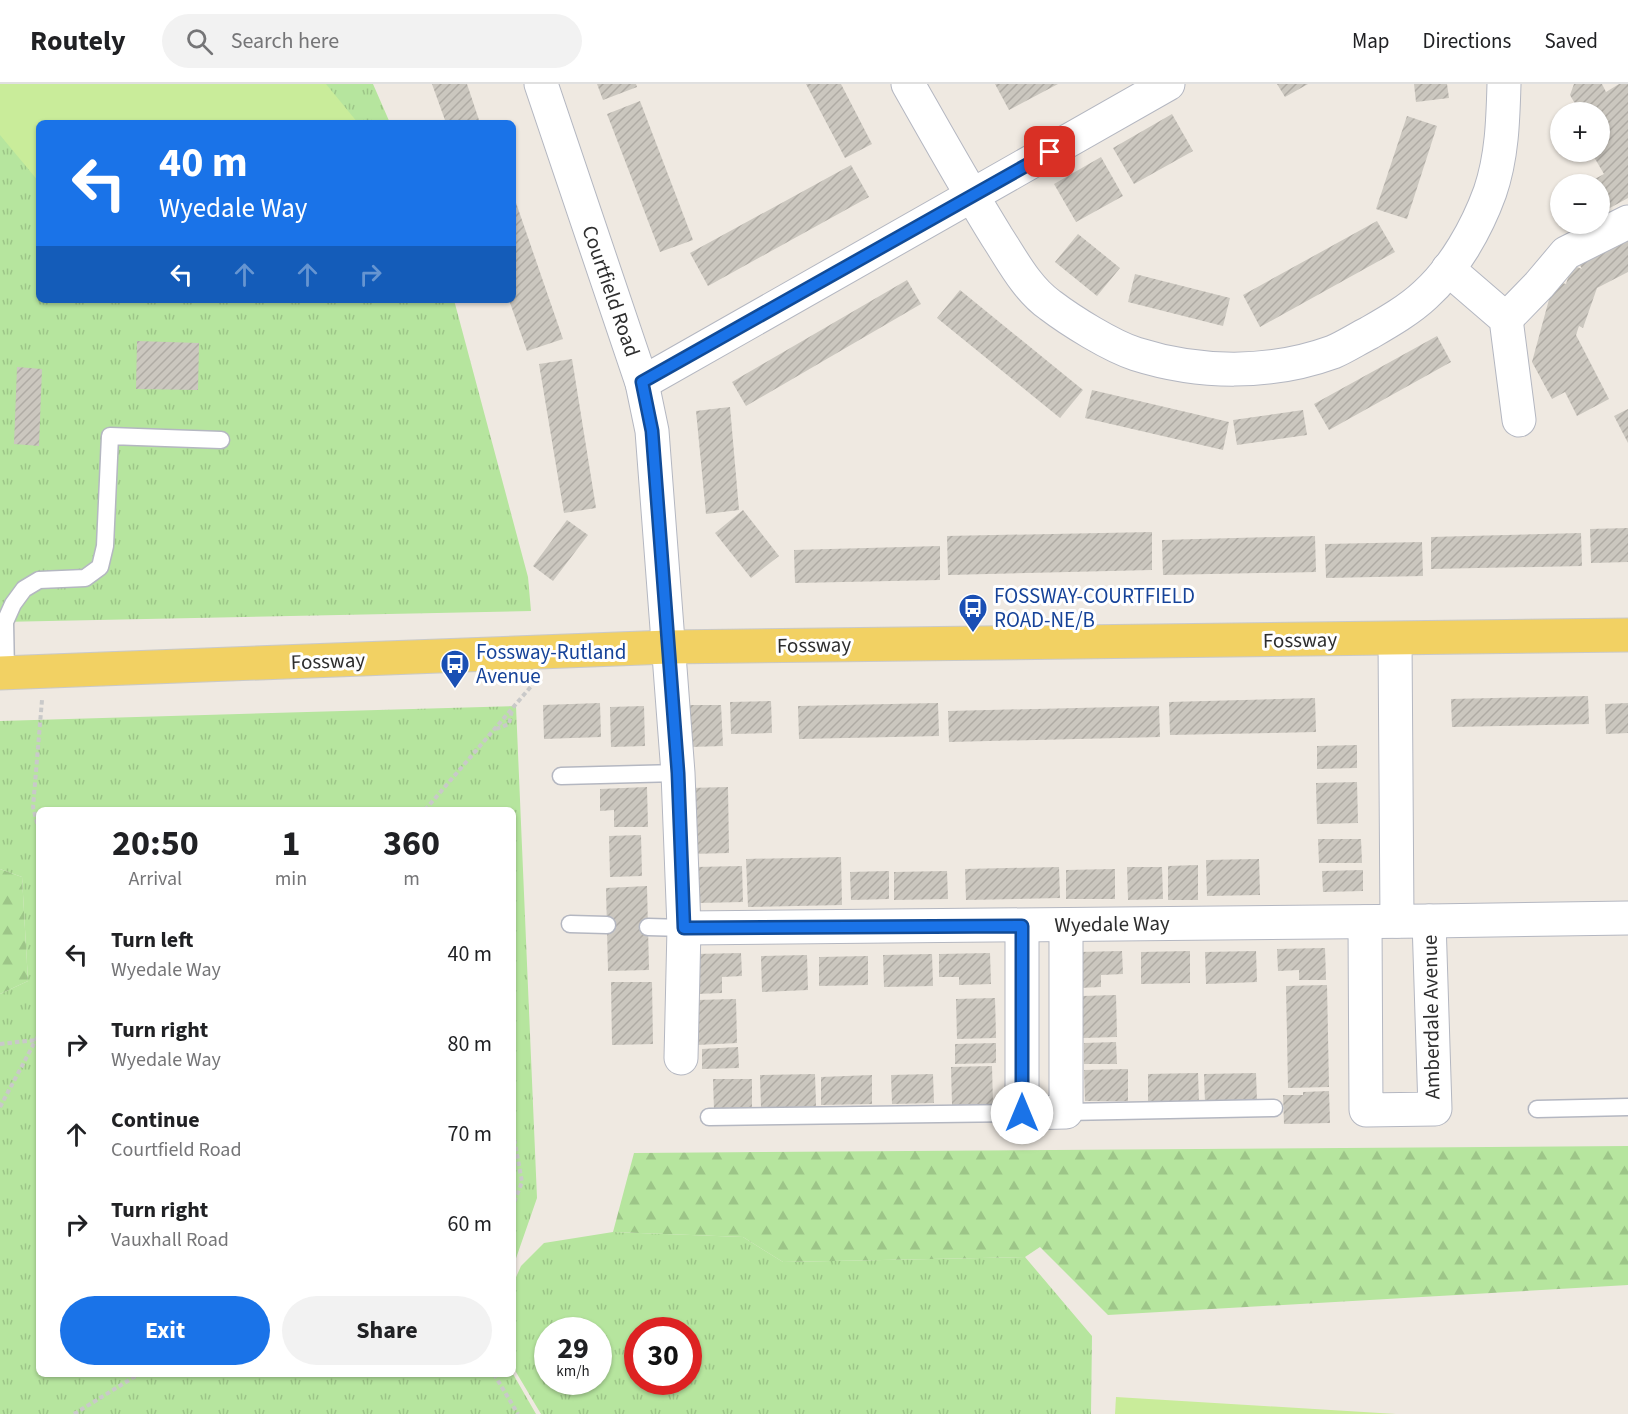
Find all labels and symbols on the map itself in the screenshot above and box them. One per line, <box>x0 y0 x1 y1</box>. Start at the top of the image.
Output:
pin <box>1024 126 1075 177</box>
street label: Courtfield Road <box>575 221 647 361</box>
place label: FOSSWAY-COURTFIELD ROAD-NE/B <box>994 581 1195 635</box>
bus stop icon: FOSSWAY-COURTFIELD ROAD-NE/B <box>957 592 989 634</box>
street label: Fossway <box>1263 624 1338 656</box>
street label: Fossway <box>777 629 852 661</box>
place label: Fossway-Rutland Avenue <box>476 637 626 691</box>
street label: Fossway <box>290 645 366 677</box>
bus stop icon: Fossway-Rutland Avenue <box>439 648 471 690</box>
street label: Wyedale Way <box>1054 908 1170 940</box>
street label: Amberdale Avenue <box>1415 934 1447 1100</box>
position arrow <box>990 1081 1054 1145</box>
speed limit sign: 30 <box>624 1317 702 1395</box>

